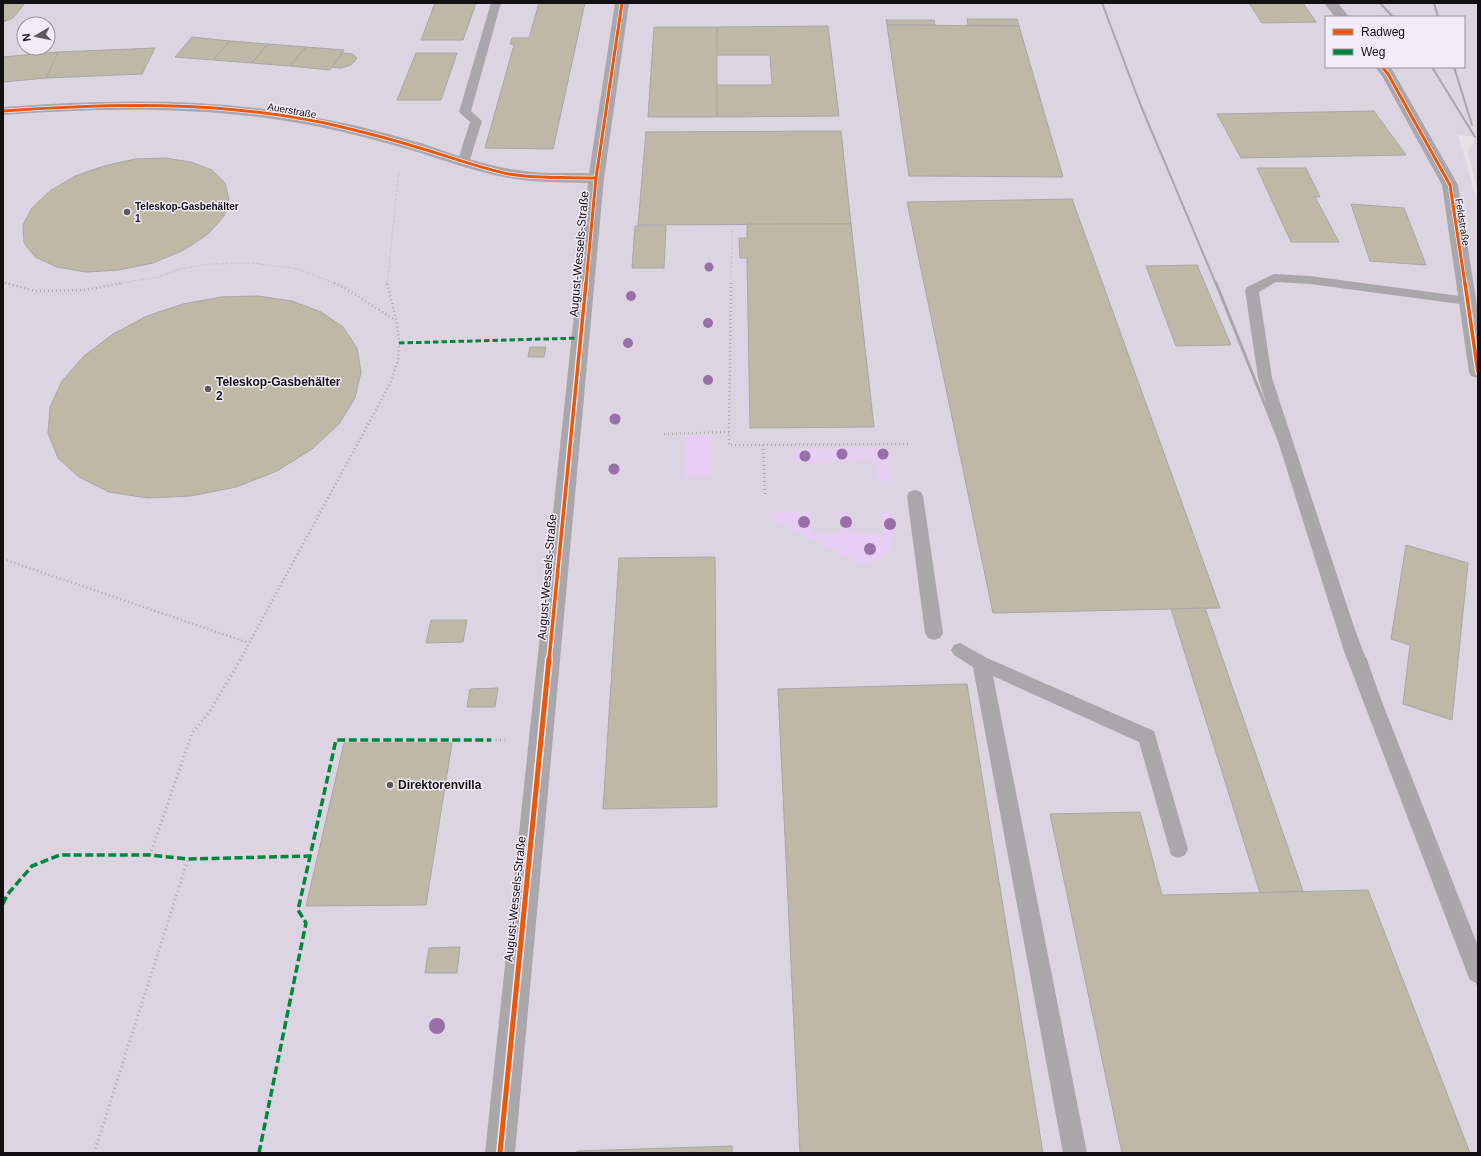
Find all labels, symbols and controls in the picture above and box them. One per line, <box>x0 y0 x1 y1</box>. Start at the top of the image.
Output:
north arrow <box>16 16 56 56</box>
legend <box>1325 16 1465 68</box>
text: Radweg <box>1361 25 1405 39</box>
text: N <box>20 33 33 42</box>
text: Weg <box>1361 45 1385 59</box>
street label: Auerstraße <box>267 101 318 120</box>
street label: August-Wessels-Straße <box>567 190 592 318</box>
street label: Feldstraße <box>1453 198 1472 247</box>
place label: Teleskop-Gasbehälter 1 <box>135 201 239 224</box>
marker: Teleskop-Gasbehälter 1 <box>122 207 132 217</box>
place label: Teleskop-Gasbehälter 2 <box>216 375 341 403</box>
marker: Teleskop-Gasbehälter 2 <box>203 384 213 394</box>
street label: August-Wessels-Straße <box>535 513 560 641</box>
place label: Direktorenvilla <box>398 778 482 792</box>
marker: Direktorenvilla <box>385 780 395 790</box>
street label: August-Wessels-Straße <box>501 835 529 963</box>

